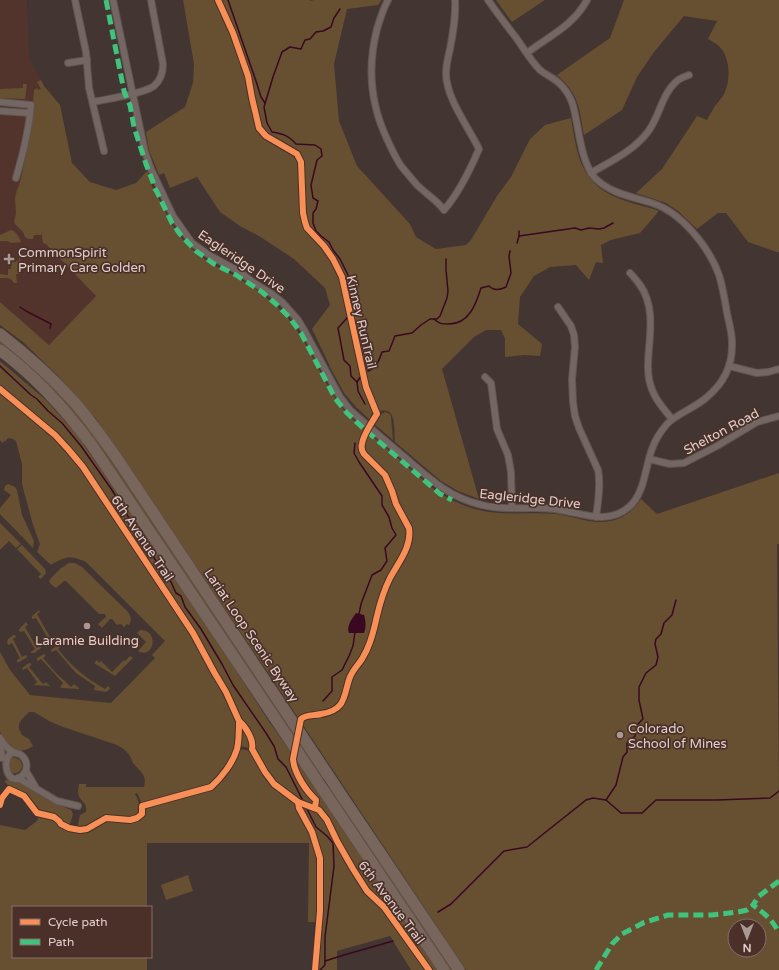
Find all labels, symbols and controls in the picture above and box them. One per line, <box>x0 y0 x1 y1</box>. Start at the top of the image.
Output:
street label: Eagleridge Drive <box>195 227 288 297</box>
place label: CommonSpirit Primary Care Golden <box>18 245 146 276</box>
marker: CommonSpirit Primary Care Golden <box>3 253 15 265</box>
street label: Kinney RunTrail <box>342 274 380 371</box>
street label: Shelton Road <box>681 405 762 458</box>
street label: Eagleridge Drive <box>478 486 581 512</box>
street label: 6th Avenue Trail <box>108 493 177 585</box>
street label: Lariat Loop Scenic Byway <box>201 566 302 705</box>
marker: Laramie Building <box>82 621 92 631</box>
place label: Laramie Building <box>35 633 139 649</box>
place label: Colorado School of Mines <box>628 721 727 752</box>
marker: Colorado School of Mines <box>615 730 625 740</box>
street label: 6th Avenue Trail <box>355 858 428 947</box>
legend <box>12 906 152 958</box>
text: Cycle path <box>48 915 107 929</box>
north arrow <box>727 918 767 958</box>
text: Path <box>48 935 74 949</box>
text: N <box>743 941 751 954</box>

